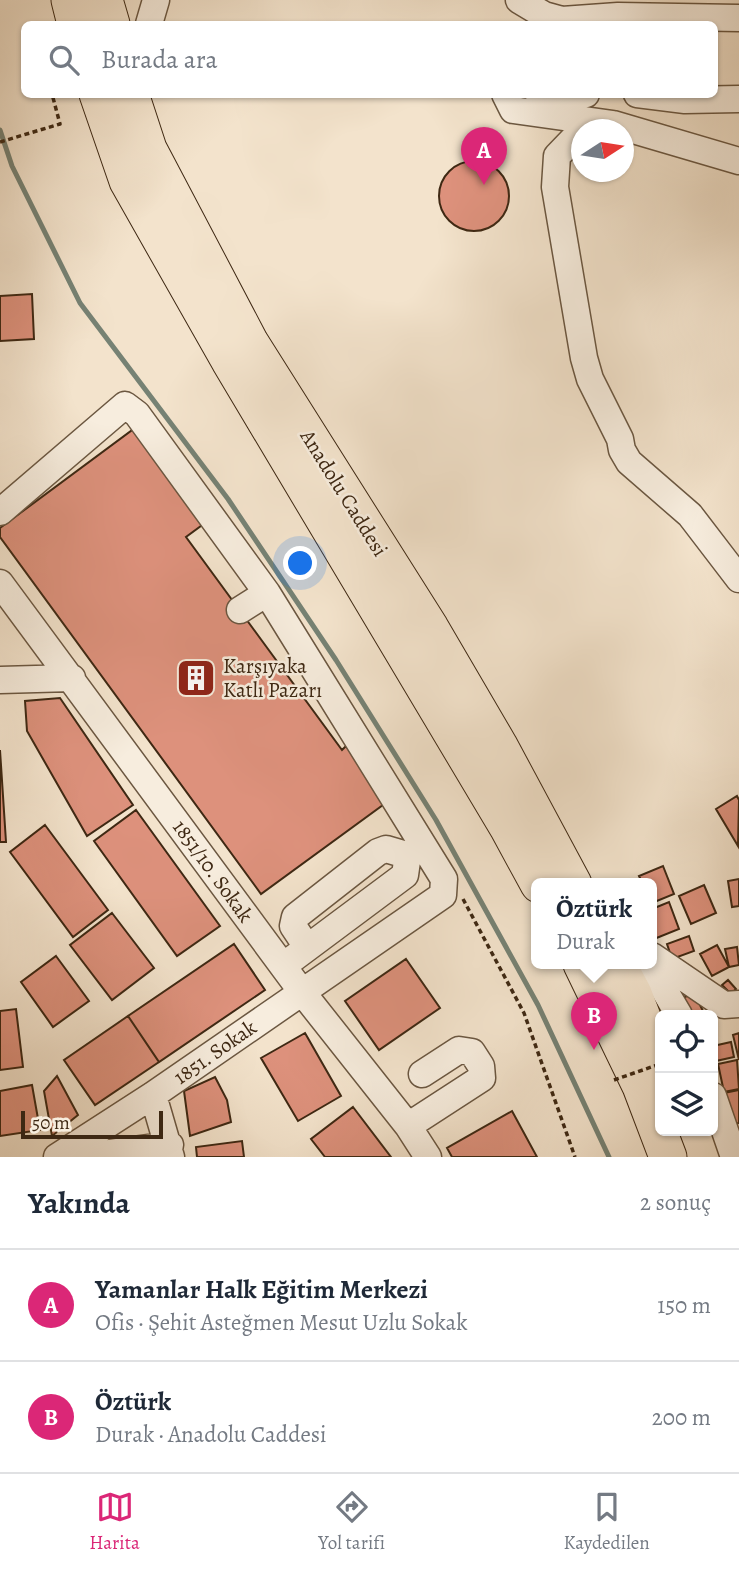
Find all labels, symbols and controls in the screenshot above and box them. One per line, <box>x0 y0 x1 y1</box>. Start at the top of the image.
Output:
search box <box>21 21 718 98</box>
icon: search <box>45 41 83 79</box>
text: Burada ara <box>101 42 218 77</box>
north arrow <box>571 119 634 182</box>
pin: A <box>461 127 507 185</box>
street label: Anadolu Caddesi <box>293 423 394 562</box>
your location <box>283 546 317 580</box>
place label: Karşıyaka Katlı Pazarı <box>223 652 322 704</box>
building icon: Karşıyaka Katlı Pazarı <box>175 657 217 699</box>
street label: 1851/10. Sokak <box>166 814 260 928</box>
popup <box>531 878 657 969</box>
text: Öztürk <box>556 891 632 926</box>
text: Durak <box>556 926 615 957</box>
pin: B <box>571 992 617 1050</box>
map controls <box>655 1010 718 1136</box>
button: locate <box>655 1010 718 1073</box>
street label: 1851. Sokak <box>168 1013 262 1091</box>
button: layers <box>655 1073 718 1136</box>
scale bar <box>21 1108 163 1140</box>
text: 50 m <box>32 1110 70 1136</box>
text: Yakında <box>28 1183 130 1223</box>
text: 2 sonuç <box>640 1187 711 1218</box>
text: Yamanlar Halk Eğitim Merkezi <box>95 1272 428 1307</box>
text: A <box>44 1290 58 1321</box>
text: 150 m <box>657 1290 711 1321</box>
text: Ofis · Şehit Asteğmen Mesut Uzlu Sokak <box>95 1307 468 1338</box>
text: Öztürk <box>95 1384 171 1419</box>
text: B <box>44 1402 58 1433</box>
text: 200 m <box>652 1402 711 1433</box>
text: Durak · Anadolu Caddesi <box>95 1419 327 1450</box>
tab: Harita <box>89 1488 140 1556</box>
tab: Yol tarifi <box>318 1488 385 1556</box>
tab: Kaydedilen <box>563 1488 650 1556</box>

